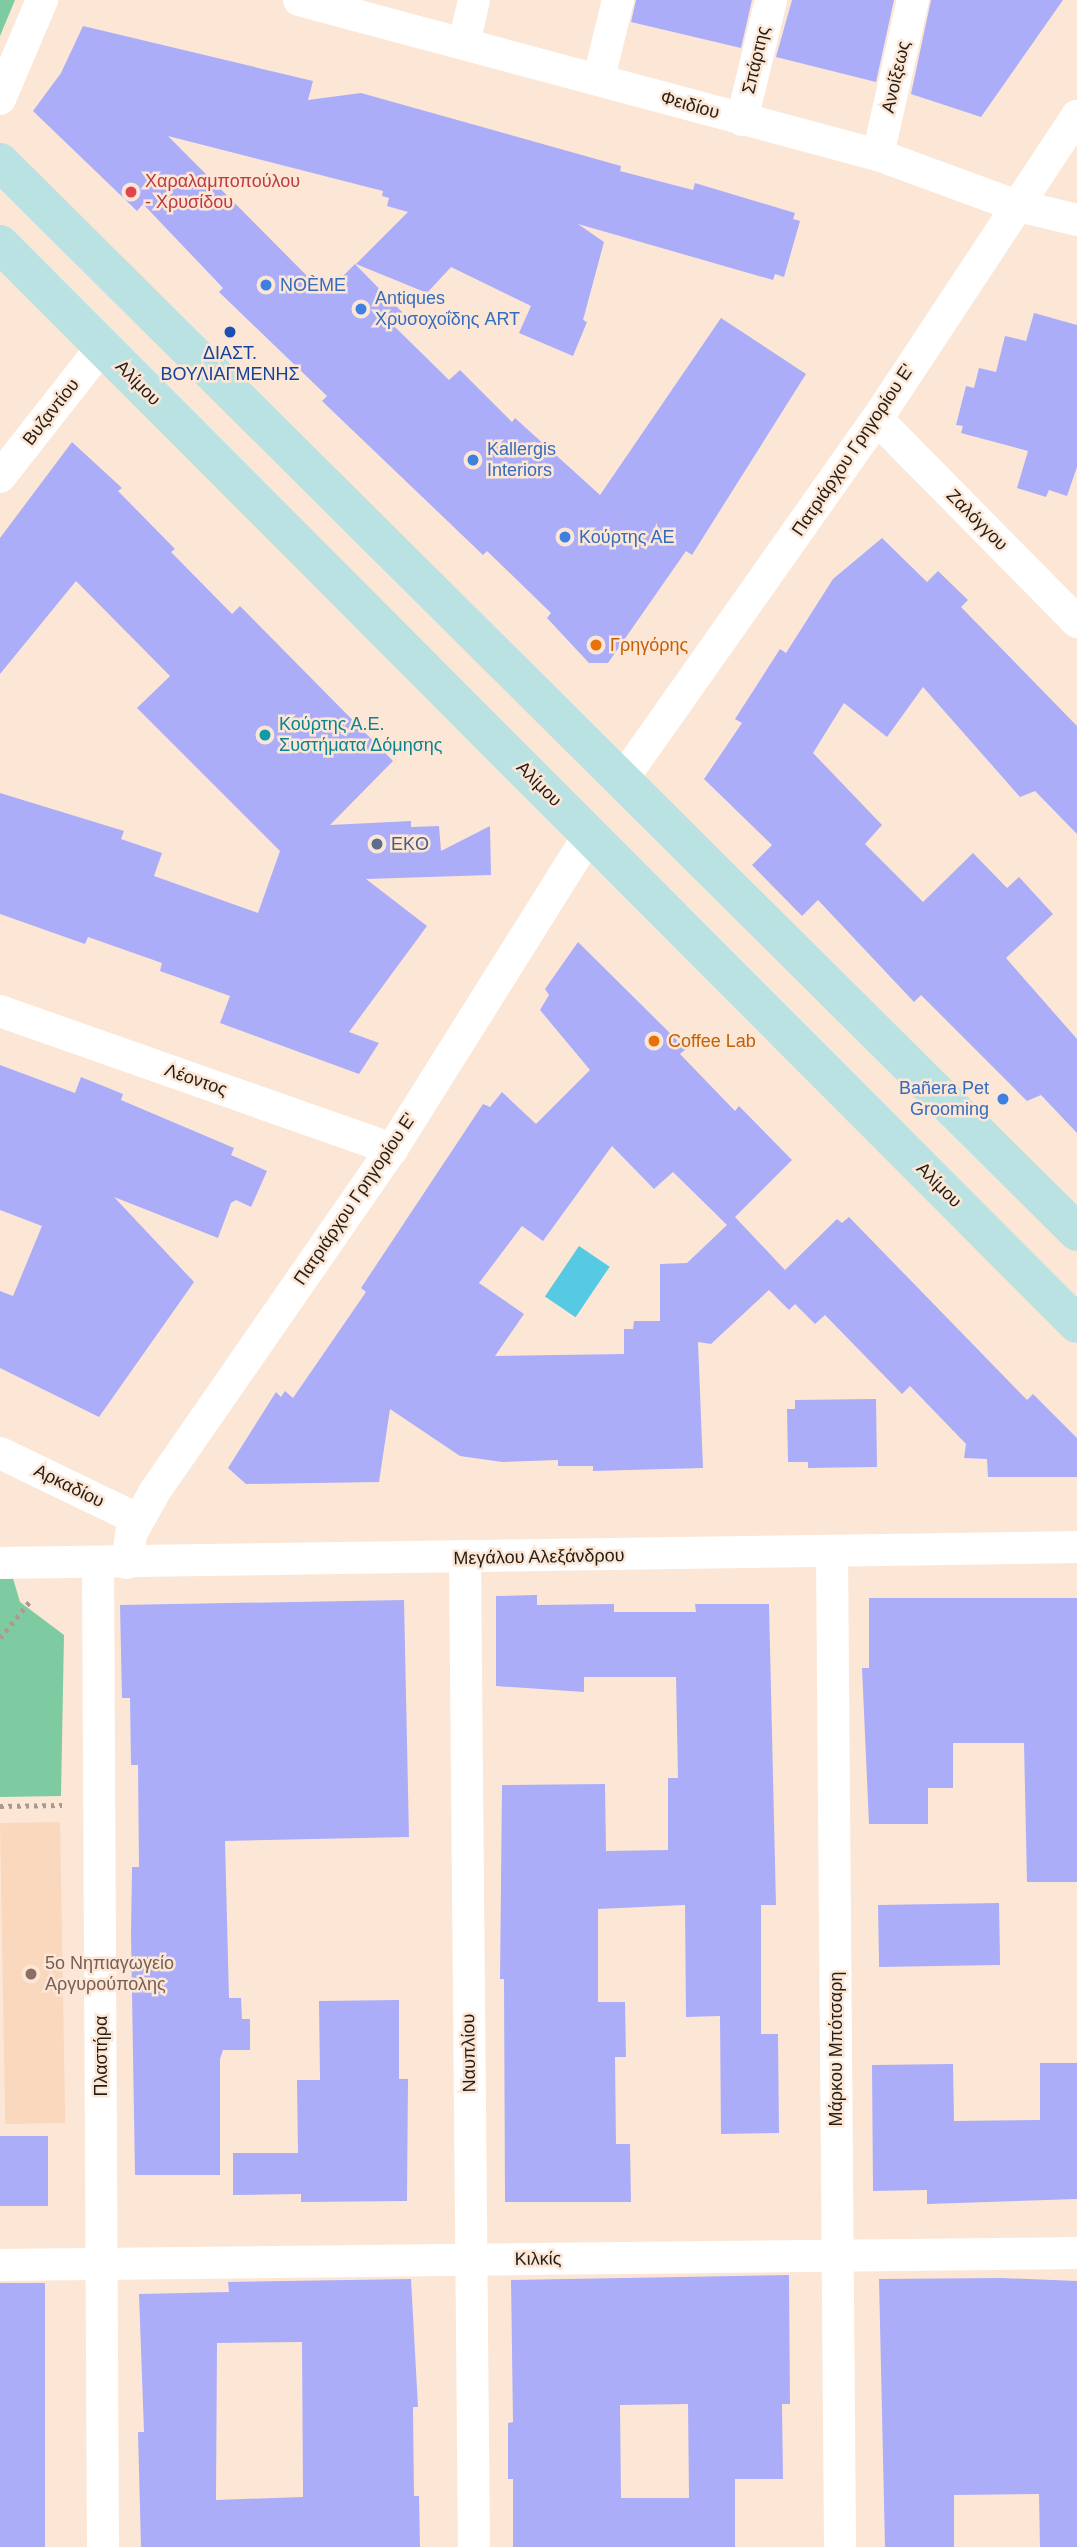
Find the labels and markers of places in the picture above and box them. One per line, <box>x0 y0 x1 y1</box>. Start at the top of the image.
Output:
place label: Χαραλαμποπούλου - Χρυσίδου <box>145 171 300 214</box>
marker: Χαραλαμποπούλου - Χρυσίδου <box>123 184 139 200</box>
place label: NOÈME <box>280 274 346 296</box>
marker: NOÈME <box>258 277 274 293</box>
place label: Antiques Χρυσοχοΐδης ART <box>375 288 520 330</box>
marker: Antiques Χρυσοχοΐδης ART <box>353 301 369 317</box>
marker: ΔΙΑΣΤ. ΒΟΥΛΙΑΓΜΕΝΗΣ <box>222 324 238 340</box>
place label: ΔΙΑΣΤ. ΒΟΥΛΙΑΓΜΕΝΗΣ <box>160 343 300 386</box>
place label: Kallergis Interiors <box>487 439 556 482</box>
marker: Kallergis Interiors <box>465 452 481 468</box>
place label: Κούρτης ΑΕ <box>579 526 675 548</box>
marker: Κούρτης ΑΕ <box>557 529 573 545</box>
place label: Γρηγόρης <box>610 634 688 656</box>
marker: Γρηγόρης <box>588 637 604 653</box>
place label: Κούρτης Α.Ε. Συστήματα Δόμησης <box>279 714 443 756</box>
marker: Κούρτης Α.Ε. Συστήματα Δόμησης <box>257 727 273 743</box>
place label: EKO <box>391 833 429 855</box>
marker: EKO <box>369 836 385 852</box>
place label: Coffee Lab <box>668 1030 756 1052</box>
marker: Coffee Lab <box>646 1033 662 1049</box>
place label: Bañera Pet Grooming <box>899 1078 989 1120</box>
marker: Bañera Pet Grooming <box>995 1091 1011 1107</box>
place label: 5ο Νηπιαγωγείο Αργυρούπολης <box>45 1953 174 1996</box>
marker: 5ο Νηπιαγωγείο Αργυρούπολης <box>23 1966 39 1982</box>

